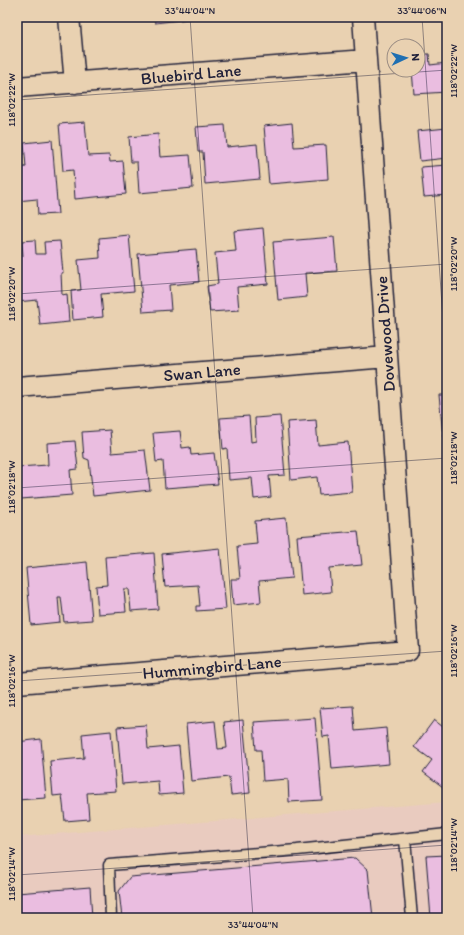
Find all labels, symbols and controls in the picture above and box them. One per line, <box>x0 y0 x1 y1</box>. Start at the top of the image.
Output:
text: 33°44'04"N <box>165 4 215 17</box>
text: 33°44'06"N <box>397 4 447 17</box>
north arrow <box>386 38 426 78</box>
text: 118°02'22"W <box>447 44 460 98</box>
text: N <box>409 53 422 62</box>
street label: Bluebird Lane <box>140 60 242 88</box>
text: 118°02'22"W <box>5 73 18 127</box>
text: 118°02'20"W <box>447 236 460 291</box>
text: 118°02'20"W <box>5 266 18 321</box>
street label: Dovewood Drive <box>371 275 399 393</box>
street label: Swan Lane <box>162 359 242 385</box>
text: 118°02'18"W <box>447 431 460 485</box>
text: 118°02'18"W <box>5 460 18 514</box>
text: 118°02'16"W <box>447 624 460 678</box>
street label: Hummingbird Lane <box>142 651 282 683</box>
text: 118°02'16"W <box>5 654 18 708</box>
text: 118°02'14"W <box>447 818 460 872</box>
text: 118°02'14"W <box>5 847 18 901</box>
text: 33°44'04"N <box>228 918 278 931</box>

